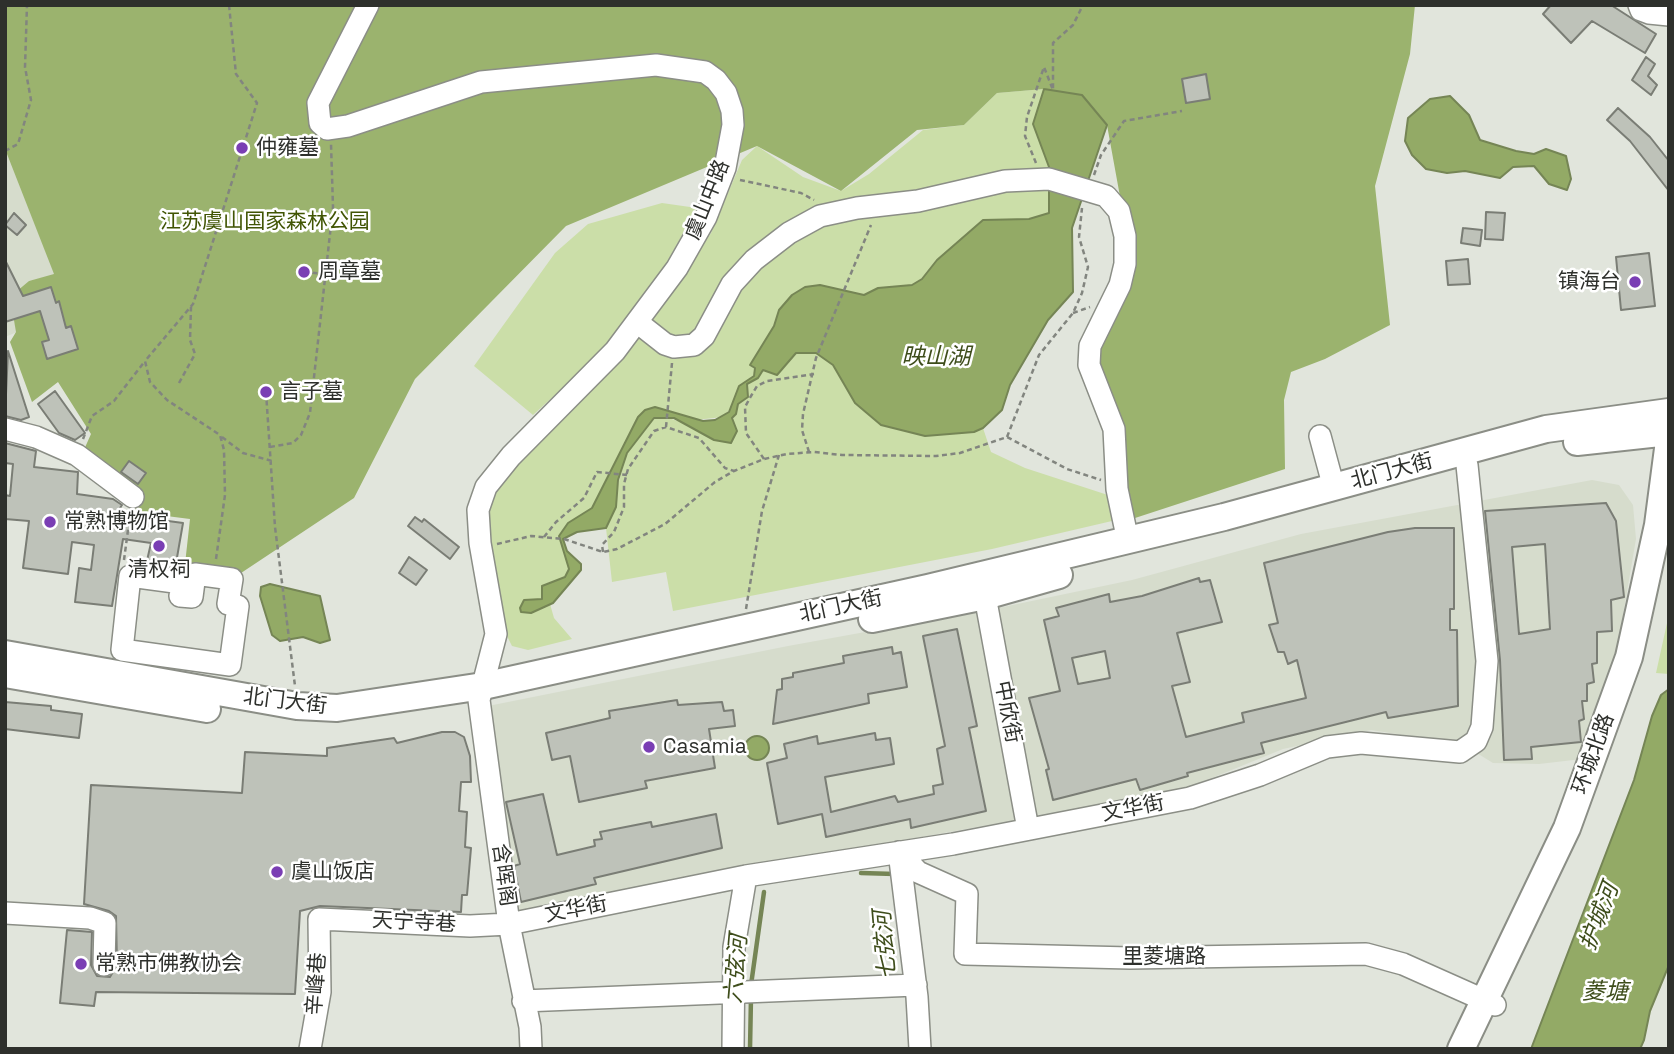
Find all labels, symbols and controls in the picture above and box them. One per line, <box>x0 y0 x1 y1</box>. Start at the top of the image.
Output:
place label: 仲雍墓 <box>256 135 319 161</box>
marker: 仲雍墓 <box>234 140 250 156</box>
street label: 虞山中路 <box>681 156 735 244</box>
park label: 江苏虞山国家森林公园 <box>160 209 370 235</box>
place label: 周章墓 <box>318 259 381 285</box>
marker: 周章墓 <box>296 264 312 280</box>
place label: 镇海台 <box>1558 269 1621 295</box>
marker: 镇海台 <box>1627 274 1643 290</box>
water label: 映山湖 <box>902 344 970 372</box>
place label: 言子墓 <box>280 379 343 405</box>
marker: 言子墓 <box>258 384 274 400</box>
street label: 北门大街 <box>1348 449 1436 495</box>
place label: 常熟博物馆 <box>64 509 169 535</box>
marker: 常熟博物馆 <box>42 514 58 530</box>
marker: 清权祠 <box>151 538 167 554</box>
place label: 清权祠 <box>128 557 190 583</box>
street label: 北门大街 <box>797 586 885 628</box>
street label: 中欣街 <box>989 679 1025 745</box>
street label: 北门大街 <box>242 684 328 720</box>
street label: 环城北路 <box>1568 710 1620 798</box>
place label: Casamia <box>663 734 747 760</box>
marker: Casamia <box>641 739 657 755</box>
street label: 文华街 <box>1100 791 1166 827</box>
street label: 含晖阁 <box>486 842 520 908</box>
place label: 虞山饭店 <box>291 859 375 885</box>
marker: 虞山饭店 <box>269 864 285 880</box>
water label: 护城河 <box>1575 880 1625 954</box>
street label: 文华街 <box>543 892 609 928</box>
street label: 天宁寺巷 <box>371 908 457 938</box>
water label: 七弦河 <box>869 909 903 981</box>
water label: 六弦河 <box>720 933 754 1005</box>
street label: 里菱塘路 <box>1122 944 1206 970</box>
place label: 常熟市佛教协会 <box>95 951 242 977</box>
street label: 辛峰巷 <box>302 952 332 1016</box>
marker: 常熟市佛教协会 <box>73 956 89 972</box>
water label: 菱塘 <box>1582 979 1628 1007</box>

